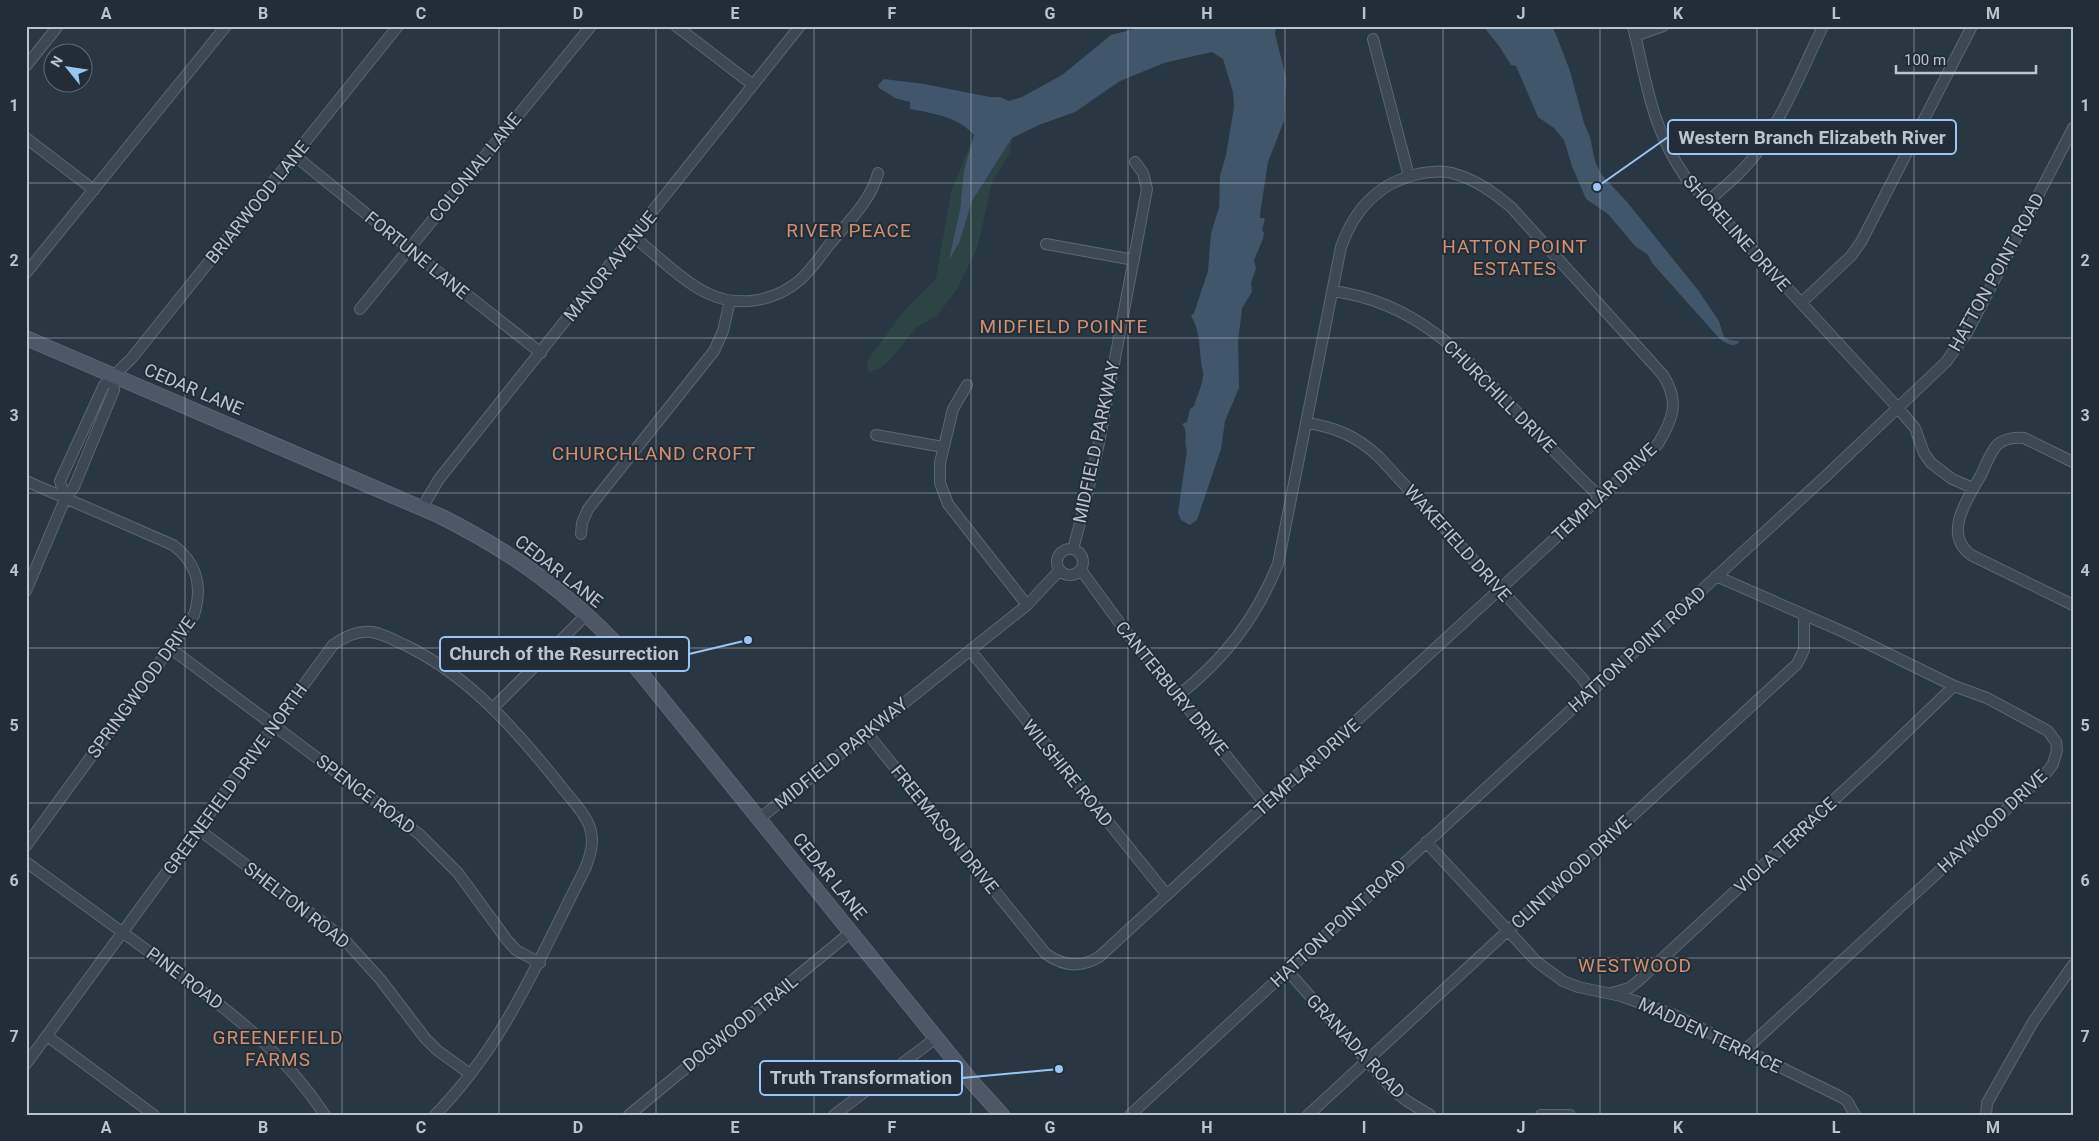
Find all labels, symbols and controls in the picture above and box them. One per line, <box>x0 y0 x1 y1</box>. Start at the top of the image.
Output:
text: A <box>101 4 112 23</box>
text: B <box>258 4 268 23</box>
text: C <box>416 4 426 23</box>
text: D <box>573 4 583 23</box>
text: E <box>731 4 740 23</box>
text: F <box>888 4 897 23</box>
text: G <box>1045 4 1056 23</box>
text: H <box>1201 4 1213 23</box>
text: I <box>1362 4 1366 23</box>
text: J <box>1517 4 1525 23</box>
text: K <box>1673 4 1684 23</box>
text: L <box>1832 4 1841 23</box>
text: M <box>1986 4 2000 23</box>
north arrow <box>42 42 92 92</box>
scale bar <box>1896 42 2036 74</box>
text: 100 m <box>1904 51 1946 69</box>
text: N <box>47 53 66 70</box>
text: 1 <box>9 96 19 115</box>
text: 1 <box>2080 96 2090 115</box>
street label: COLONIAL LANE <box>425 108 525 226</box>
callout: Western Branch Elizabeth River <box>1668 120 1956 154</box>
text: Western Branch Elizabeth River <box>1678 126 1946 149</box>
street label: BRIARWOOD LANE <box>201 136 313 268</box>
street label: SHORELINE DRIVE <box>1679 171 1795 295</box>
street label: HATTON POINT ROAD <box>1944 189 2048 355</box>
street label: FORTUNE LANE <box>361 207 473 303</box>
street label: MANOR AVENUE <box>559 207 661 325</box>
district label: RIVER PEACE <box>786 219 912 242</box>
district label: HATTON POINT ESTATES <box>1442 235 1588 280</box>
text: 2 <box>9 251 19 270</box>
text: 2 <box>2080 251 2090 270</box>
district label: MIDFIELD POINTE <box>980 315 1148 338</box>
street label: CHURCHILL DRIVE <box>1439 335 1561 457</box>
street label: CEDAR LANE <box>141 359 247 419</box>
street label: MIDFIELD PARKWAY <box>1069 359 1123 525</box>
text: 3 <box>9 406 19 425</box>
text: 3 <box>2080 406 2090 425</box>
street label: TEMPLAR DRIVE <box>1548 438 1660 546</box>
district label: CHURCHLAND CROFT <box>552 442 756 465</box>
street label: WAKEFIELD DRIVE <box>1400 480 1516 606</box>
street label: CEDAR LANE <box>511 530 607 612</box>
text: 4 <box>9 561 19 580</box>
text: 4 <box>2080 561 2090 580</box>
street label: HATTON POINT ROAD <box>1564 582 1710 716</box>
street label: SPRINGWOOD DRIVE <box>83 612 199 762</box>
street label: CANTERBURY DRIVE <box>1111 617 1233 759</box>
callout: Church of the Resurrection <box>440 637 689 671</box>
text: Church of the Resurrection <box>449 642 679 665</box>
street label: GREENEFIELD DRIVE NORTH <box>159 679 311 879</box>
street label: MIDFIELD PARKWAY <box>770 693 912 813</box>
street label: TEMPLAR DRIVE <box>1250 714 1364 820</box>
street label: WILSHIRE ROAD <box>1018 715 1118 831</box>
text: 5 <box>9 716 19 735</box>
text: 5 <box>2080 716 2090 735</box>
street label: SPENCE ROAD <box>312 750 420 838</box>
street label: FREEMASON DRIVE <box>887 761 1003 897</box>
street label: HAYWOOD DRIVE <box>1933 765 2051 877</box>
street label: VIOLA TERRACE <box>1730 793 1840 897</box>
street label: CLINTWOOD DRIVE <box>1507 811 1635 933</box>
street label: CEDAR LANE <box>789 828 871 924</box>
street label: HATTON POINT ROAD <box>1266 855 1410 991</box>
street label: SHELTON ROAD <box>240 857 354 953</box>
text: 6 <box>9 871 19 890</box>
text: 6 <box>2080 871 2090 890</box>
street label: PINE ROAD <box>142 942 228 1014</box>
district label: WESTWOOD <box>1578 954 1692 977</box>
street label: DOGWOOD TRAIL <box>678 970 802 1076</box>
street label: GRANADA ROAD <box>1302 990 1410 1102</box>
street label: MADDEN TERRACE <box>1635 993 1785 1077</box>
district label: GREENEFIELD FARMS <box>213 1026 343 1071</box>
text: 7 <box>9 1027 19 1046</box>
text: 7 <box>2080 1027 2090 1046</box>
callout: Truth Transformation <box>760 1061 962 1095</box>
text: Truth Transformation <box>770 1066 952 1089</box>
text: A <box>101 1118 112 1137</box>
text: B <box>258 1118 268 1137</box>
text: C <box>416 1118 426 1137</box>
text: D <box>573 1118 583 1137</box>
text: E <box>731 1118 740 1137</box>
text: F <box>888 1118 897 1137</box>
text: G <box>1045 1118 1056 1137</box>
text: H <box>1201 1118 1213 1137</box>
text: I <box>1362 1118 1366 1137</box>
text: J <box>1517 1118 1525 1137</box>
text: K <box>1673 1118 1684 1137</box>
text: L <box>1832 1118 1841 1137</box>
text: M <box>1986 1118 2000 1137</box>

